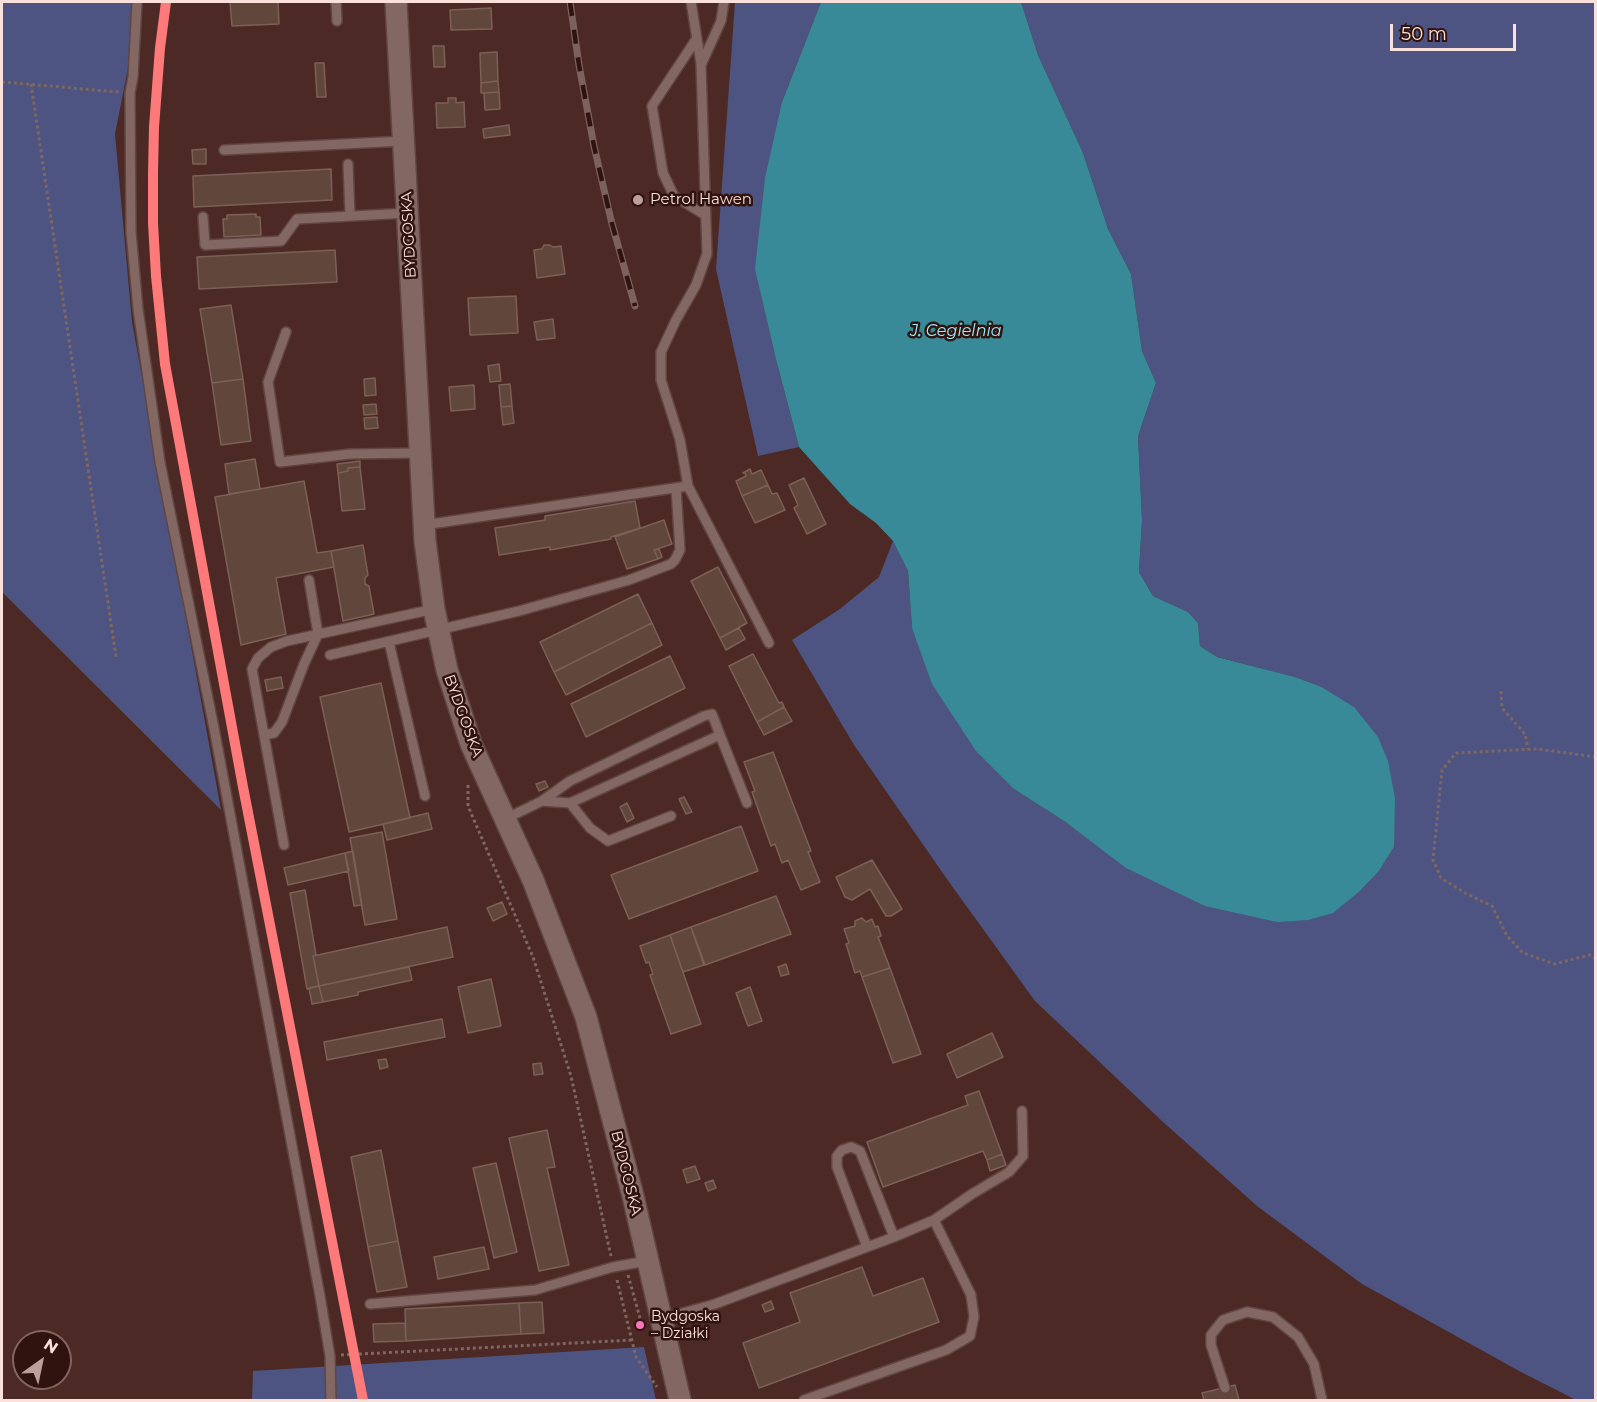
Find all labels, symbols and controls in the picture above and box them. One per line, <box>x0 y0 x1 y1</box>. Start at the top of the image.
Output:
scale bar <box>1393 12 1519 50</box>
text: 50 m <box>1401 23 1447 45</box>
street label: BYDGOSKA <box>398 191 420 279</box>
place label: Petrol Hawen <box>650 191 752 209</box>
marker: Petrol Hawen <box>631 193 645 207</box>
water label: J. Cegielnia <box>910 321 1002 341</box>
street label: BYDGOSKA <box>440 672 486 760</box>
street label: BYDGOSKA <box>607 1129 645 1217</box>
place label: Bydgoska – Działki <box>651 1309 720 1342</box>
marker: Bydgoska – Działki <box>634 1319 646 1331</box>
north arrow <box>12 1330 72 1390</box>
text: N <box>40 1335 62 1358</box>

